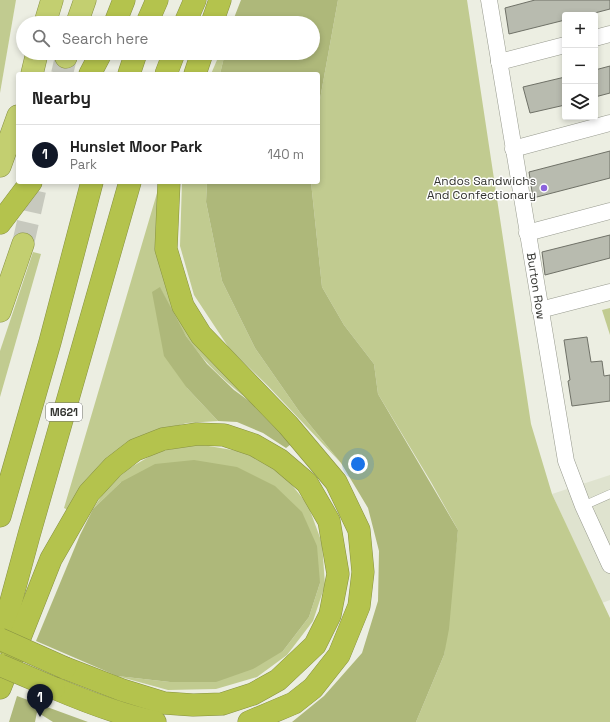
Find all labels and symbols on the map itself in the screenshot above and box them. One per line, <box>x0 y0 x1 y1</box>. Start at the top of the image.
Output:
place label: Andos Sandwichs And Confectionary <box>427 173 536 203</box>
marker: Andos Sandwichs And Confectionary <box>539 183 549 193</box>
street label: Burton Row <box>523 251 549 321</box>
road number: M621 <box>46 403 82 421</box>
your location <box>348 454 368 474</box>
pin: 1 <box>27 684 53 717</box>

